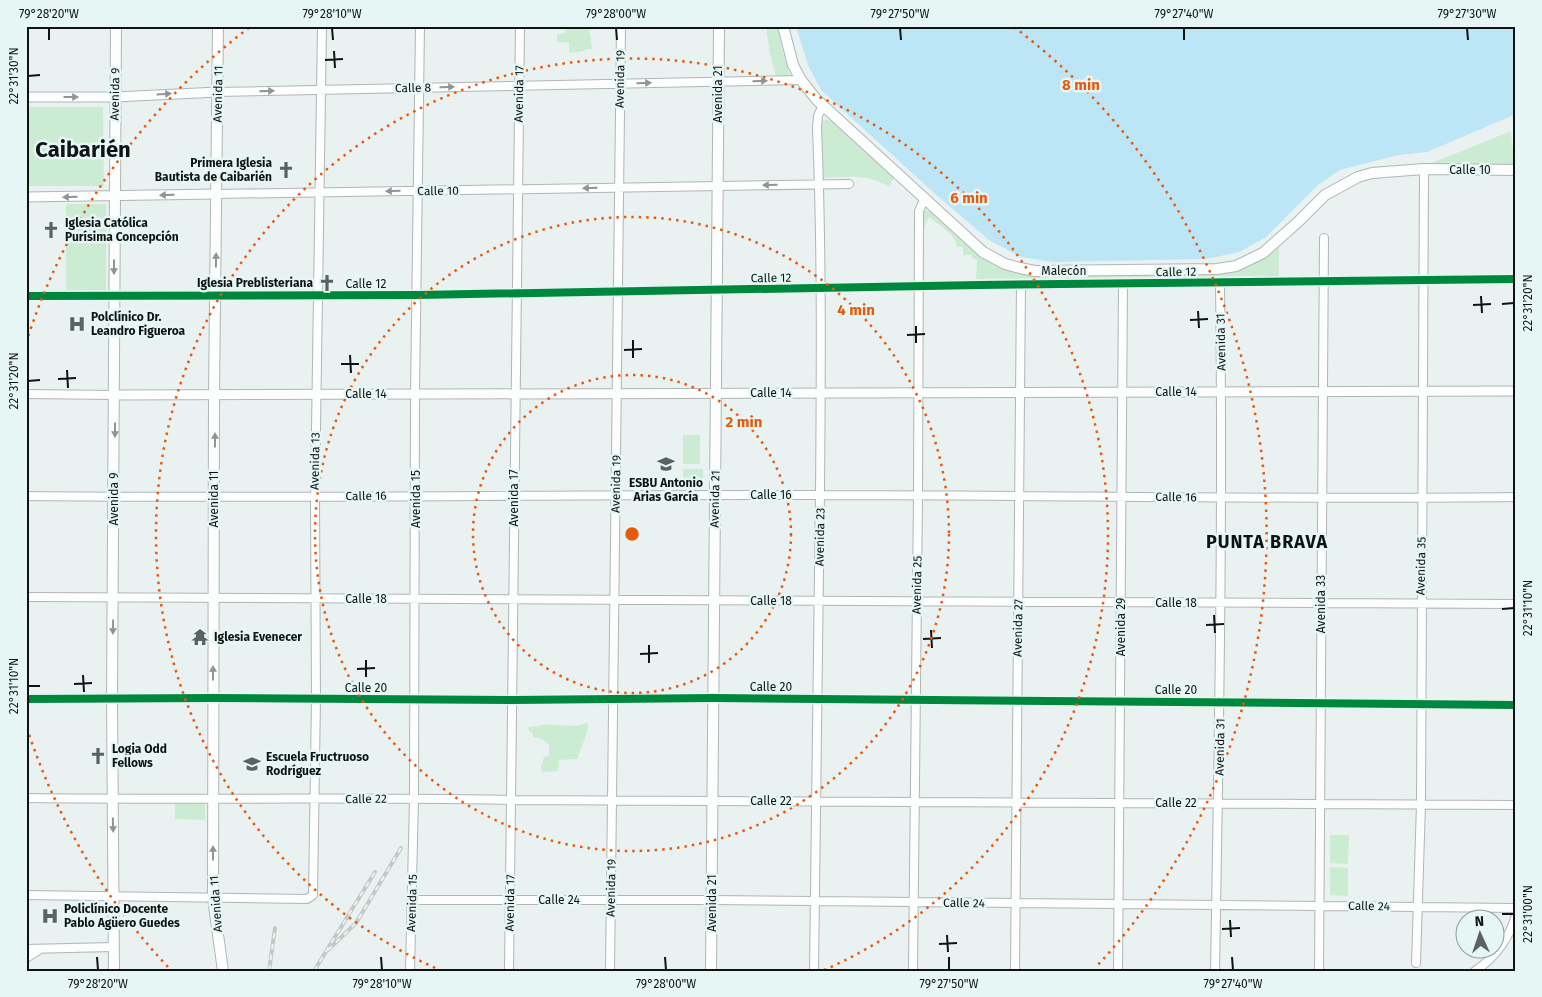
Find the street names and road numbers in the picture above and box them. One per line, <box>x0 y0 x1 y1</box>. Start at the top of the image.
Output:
street label: Avenida 19 <box>612 50 628 108</box>
street label: Avenida 11 <box>211 65 225 123</box>
street label: Avenida 17 <box>512 65 526 123</box>
street label: Avenida 21 <box>711 65 725 123</box>
street label: Avenida 9 <box>108 67 122 121</box>
street label: Calle 8 <box>395 81 432 95</box>
street label: Calle 10 <box>1449 163 1491 177</box>
street label: Calle 10 <box>417 184 459 198</box>
street label: Malecón <box>1041 264 1087 278</box>
street label: Calle 12 <box>1155 265 1197 279</box>
street label: Calle 12 <box>750 271 792 285</box>
street label: Calle 12 <box>346 277 386 291</box>
street label: Avenida 31 <box>1213 313 1229 371</box>
street label: Calle 14 <box>1155 385 1197 399</box>
street label: Calle 14 <box>750 386 792 400</box>
street label: Calle 14 <box>345 387 387 401</box>
street label: Avenida 13 <box>307 432 323 490</box>
street label: Avenida 19 <box>608 455 624 513</box>
street label: Avenida 17 <box>507 469 521 527</box>
street label: Avenida 15 <box>409 470 423 528</box>
street label: Avenida 21 <box>707 470 723 528</box>
street label: Avenida 11 <box>207 471 221 527</box>
street label: Avenida 9 <box>107 473 121 525</box>
street label: Calle 16 <box>750 488 792 502</box>
street label: Calle 16 <box>345 489 387 503</box>
street label: Calle 16 <box>1155 490 1197 504</box>
street label: Avenida 23 <box>812 508 828 566</box>
street label: Avenida 35 <box>1413 537 1429 595</box>
street label: Avenida 25 <box>909 556 925 614</box>
street label: Avenida 33 <box>1314 575 1328 633</box>
street label: Calle 18 <box>345 592 387 606</box>
street label: Calle 18 <box>750 594 792 608</box>
street label: Calle 18 <box>1155 596 1197 610</box>
street label: Avenida 29 <box>1114 598 1128 656</box>
street label: Avenida 27 <box>1010 599 1026 657</box>
street label: Calle 20 <box>750 680 792 694</box>
street label: Calle 20 <box>345 681 387 695</box>
street label: Calle 20 <box>1155 683 1197 697</box>
street label: Avenida 31 <box>1212 718 1228 776</box>
street label: Calle 22 <box>345 792 387 806</box>
street label: Calle 22 <box>750 794 792 808</box>
street label: Calle 22 <box>1155 796 1197 810</box>
street label: Avenida 19 <box>603 859 619 917</box>
street label: Avenida 15 <box>404 874 420 932</box>
street label: Avenida 17 <box>503 874 517 932</box>
street label: Avenida 21 <box>705 874 719 932</box>
street label: Avenida 11 <box>207 875 225 933</box>
street label: Calle 24 <box>538 893 580 907</box>
street label: Calle 24 <box>943 896 986 910</box>
street label: Calle 24 <box>1348 899 1391 913</box>

